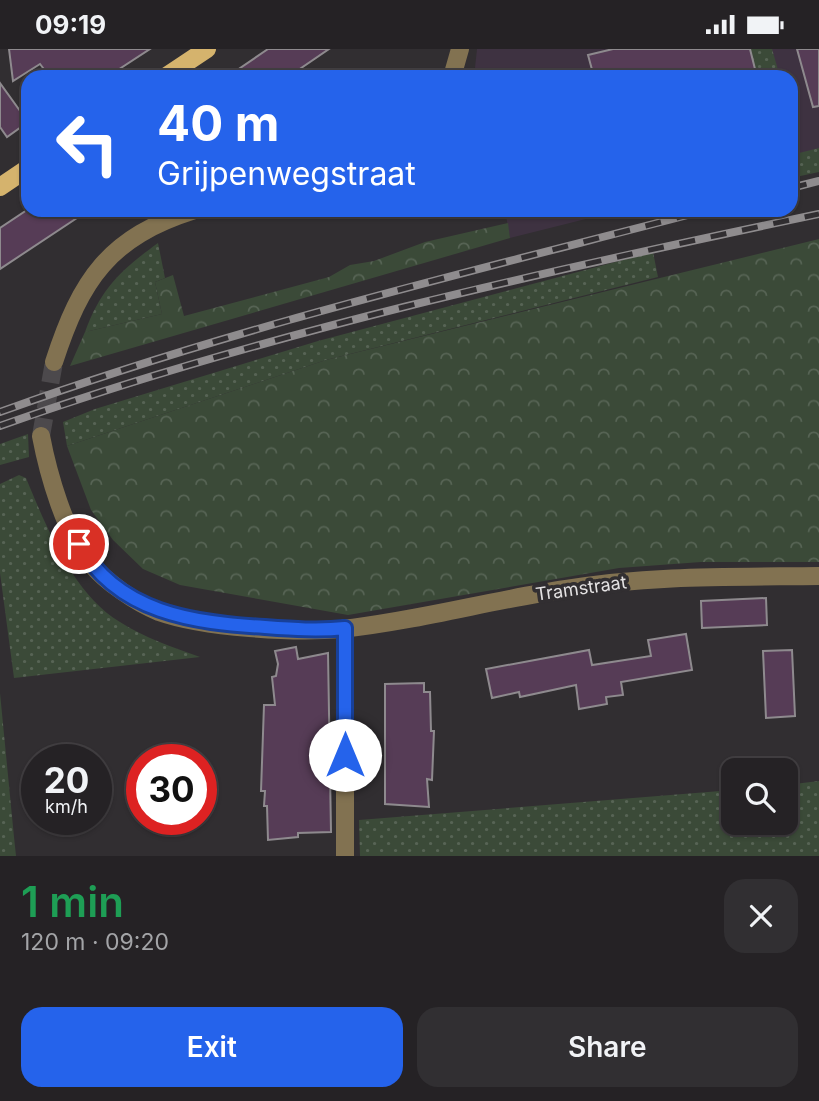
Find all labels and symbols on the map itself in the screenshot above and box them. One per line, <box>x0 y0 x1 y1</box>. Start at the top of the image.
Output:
pin <box>49 514 109 574</box>
street label: Tramstraat <box>534 571 628 605</box>
position arrow <box>308 718 382 792</box>
speed limit sign: 30 <box>126 744 217 835</box>

